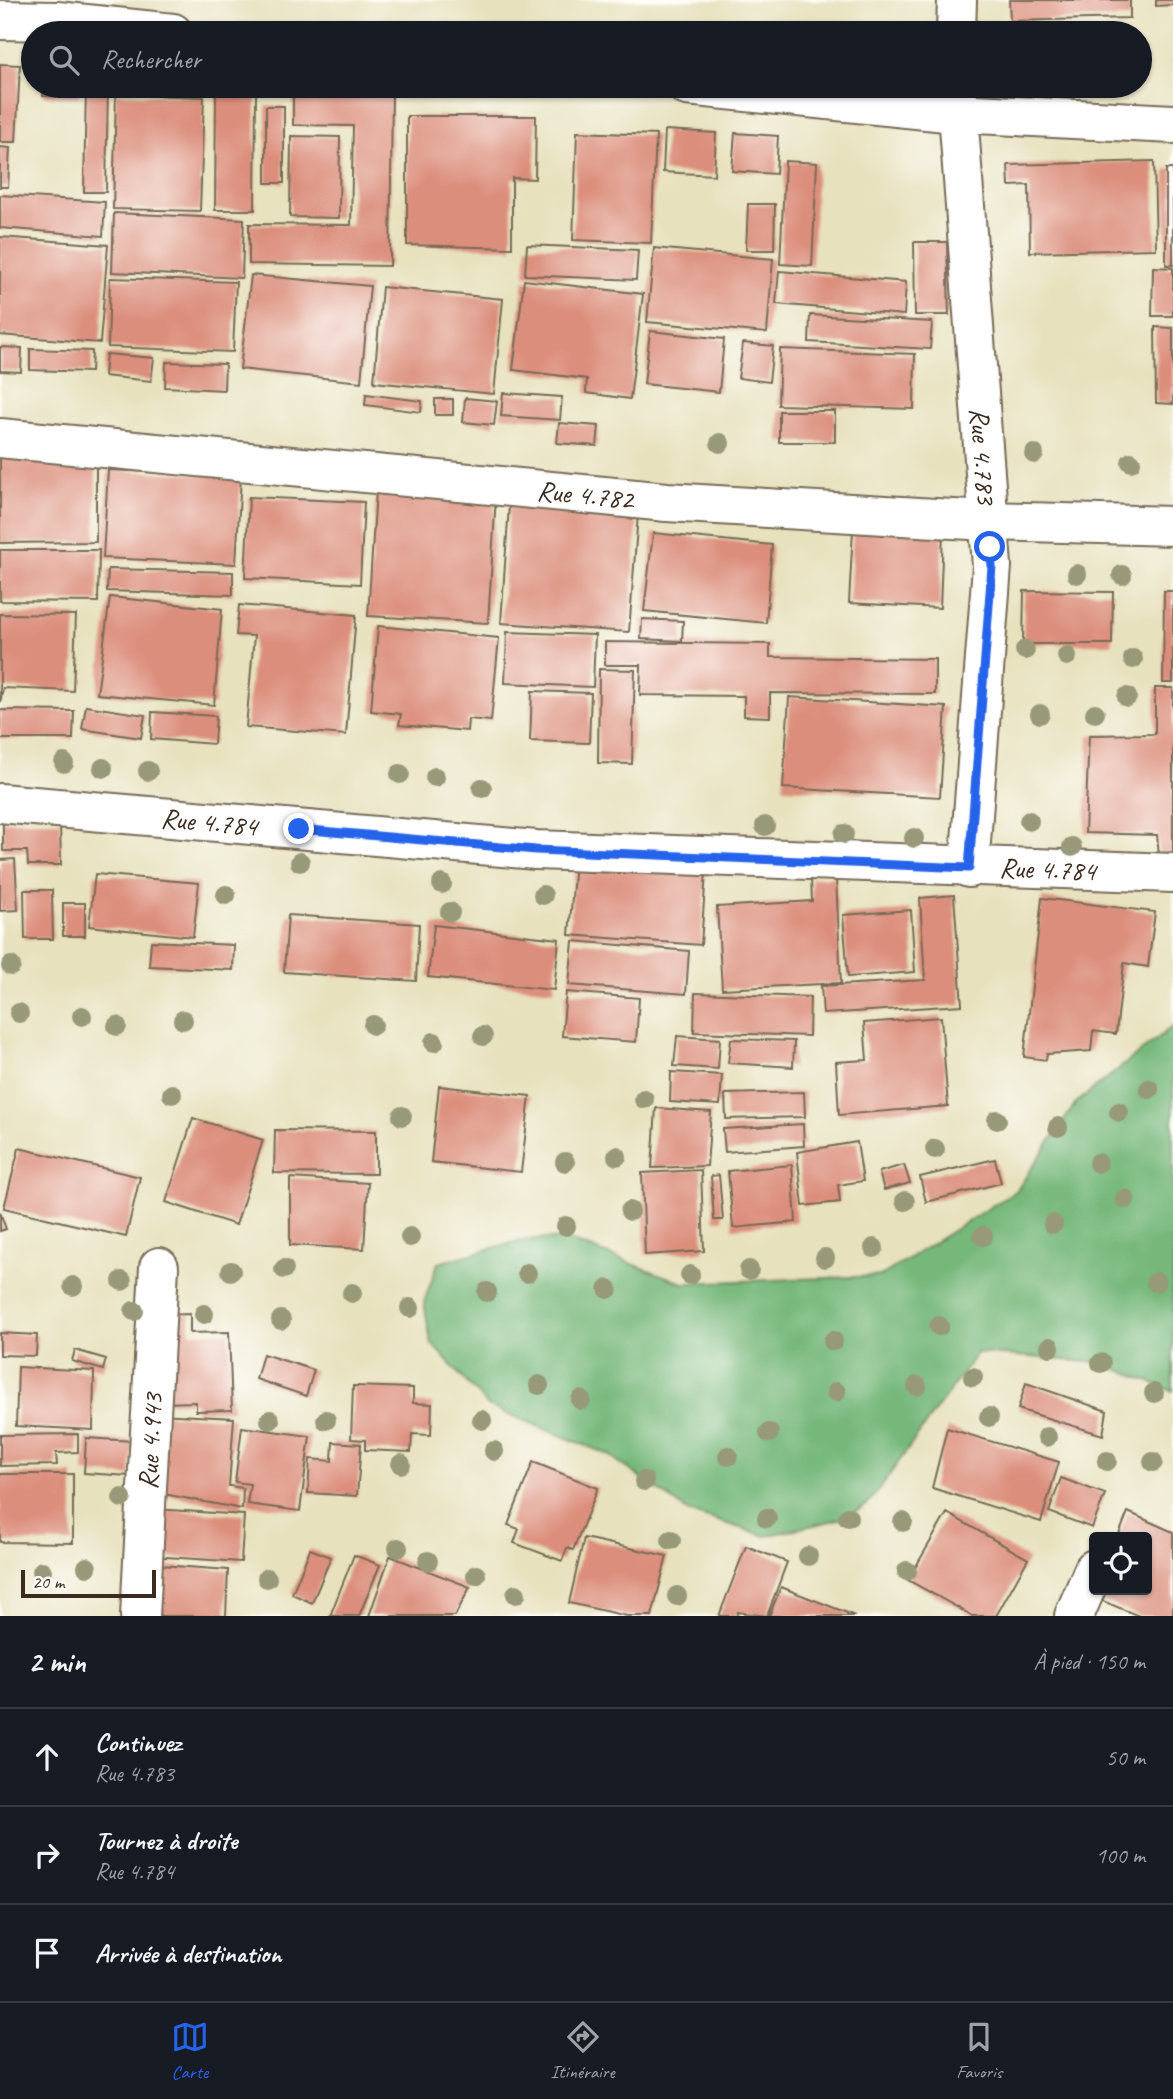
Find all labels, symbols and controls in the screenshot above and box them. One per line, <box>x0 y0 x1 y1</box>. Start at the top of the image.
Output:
search box <box>21 21 1152 98</box>
icon: search <box>45 41 83 79</box>
text: Rechercher <box>101 43 201 76</box>
street label: Rue 4.783 <box>962 407 1004 508</box>
street label: Rue 4.782 <box>536 473 637 517</box>
route start <box>974 531 1005 562</box>
street label: Rue 4.784 <box>160 800 261 844</box>
route end <box>283 813 314 844</box>
street label: Rue 4.784 <box>999 850 1099 888</box>
street label: Rue 4.943 <box>130 1390 170 1490</box>
map controls <box>1089 1532 1152 1595</box>
button: locate <box>1089 1532 1152 1595</box>
scale bar <box>21 1567 156 1599</box>
text: 20 m <box>32 1570 64 1594</box>
text: 2 min <box>28 1643 85 1681</box>
text: À pied · 150 m <box>1033 1647 1145 1676</box>
text: Continuez <box>95 1726 181 1759</box>
icon: ahead <box>28 1738 66 1776</box>
text: 50 m <box>1106 1743 1145 1772</box>
text: Rue 4.783 <box>95 1759 174 1788</box>
text: Tournez à droite <box>95 1824 237 1857</box>
icon: right <box>28 1836 66 1874</box>
text: 100 m <box>1096 1841 1145 1870</box>
text: Rue 4.784 <box>95 1857 174 1886</box>
icon: arrive <box>28 1934 66 1972</box>
text: Arrivée à destination <box>95 1937 281 1970</box>
tab: Carte <box>171 2018 209 2084</box>
tab: Itinéraire <box>551 2018 615 2084</box>
tab: Favoris <box>956 2018 1002 2084</box>

